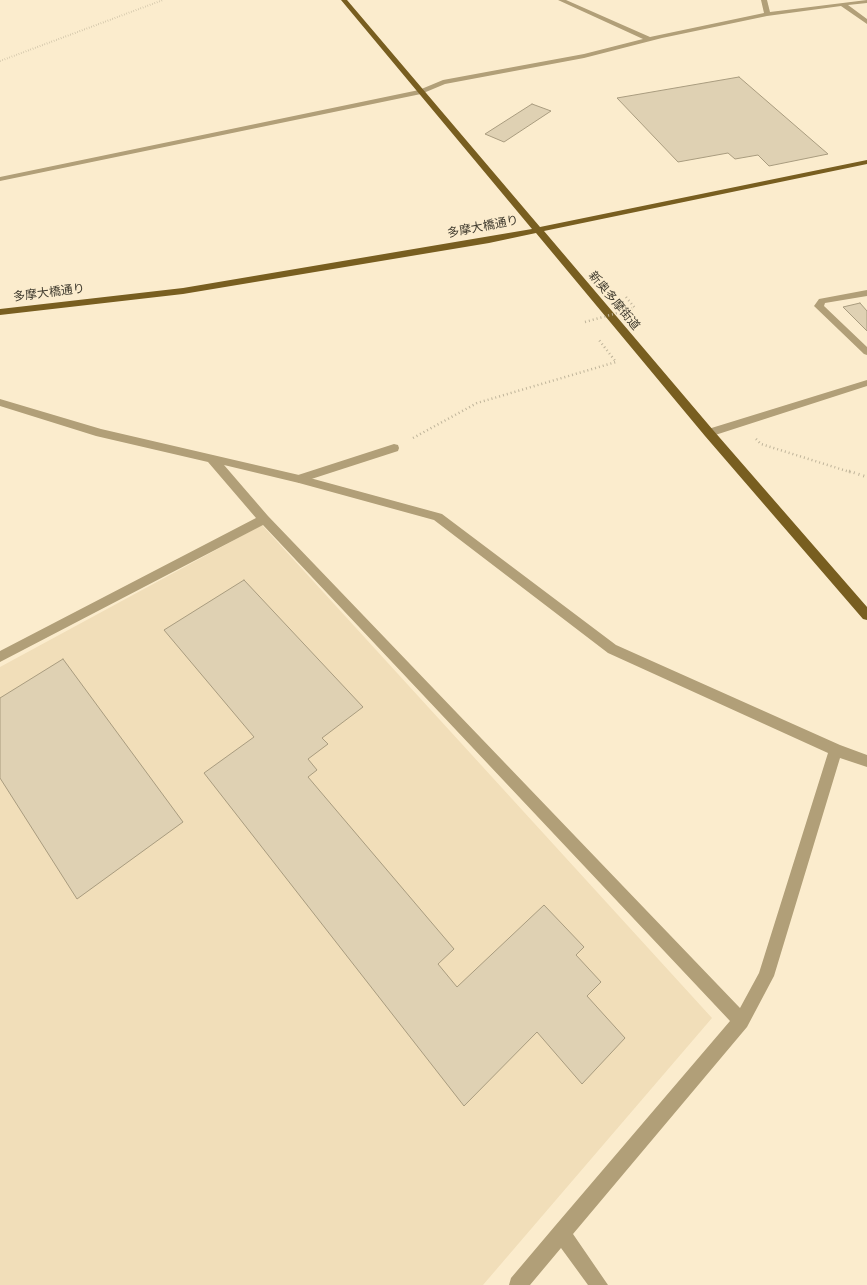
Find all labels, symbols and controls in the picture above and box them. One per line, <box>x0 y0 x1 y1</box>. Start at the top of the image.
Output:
street label: 多摩大橋通り <box>446 213 520 241</box>
street label: 新奥多摩街道 <box>585 269 643 333</box>
street label: 多摩大橋通り <box>12 281 86 305</box>

